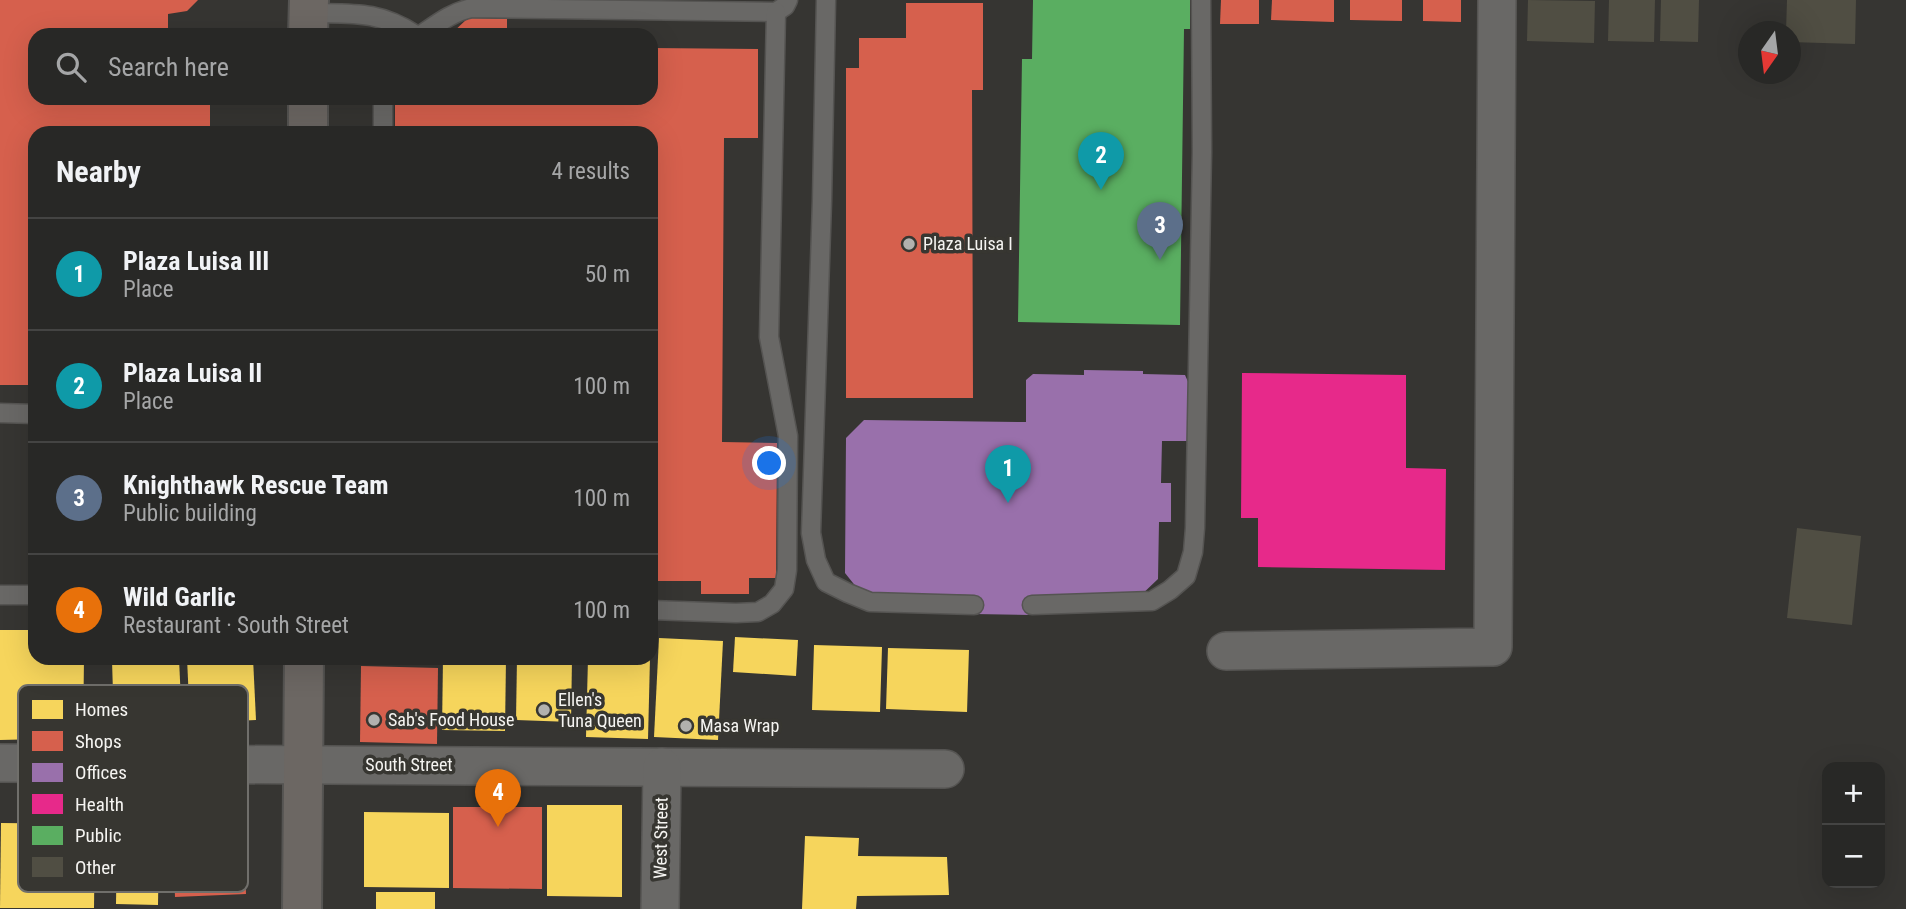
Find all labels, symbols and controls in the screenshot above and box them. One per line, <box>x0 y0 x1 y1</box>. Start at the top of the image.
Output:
north arrow <box>1738 21 1801 84</box>
search box <box>28 28 658 105</box>
icon: search <box>52 48 90 86</box>
text: Search here <box>108 52 229 82</box>
pin: 2 <box>1078 132 1124 190</box>
text: Nearby <box>56 154 141 189</box>
text: 4 results <box>552 158 630 185</box>
pin: 3 <box>1137 202 1183 260</box>
place label: Plaza Luisa I <box>923 233 1013 254</box>
marker: Plaza Luisa I <box>901 236 917 252</box>
text: Plaza Luisa III <box>123 246 269 276</box>
text: 1 <box>73 261 85 288</box>
text: 50 m <box>585 261 630 288</box>
text: Place <box>123 276 173 303</box>
text: Plaza Luisa II <box>123 358 262 388</box>
text: 2 <box>73 373 85 400</box>
text: 100 m <box>573 373 630 400</box>
text: Place <box>123 388 173 415</box>
pin: 1 <box>985 445 1031 503</box>
your location <box>752 446 786 480</box>
text: Knighthawk Rescue Team <box>123 470 389 500</box>
text: 3 <box>73 485 85 512</box>
text: 100 m <box>573 485 630 512</box>
text: Public building <box>123 500 257 527</box>
text: Wild Garlic <box>123 582 236 612</box>
text: 4 <box>73 597 85 624</box>
text: 100 m <box>573 597 630 624</box>
text: Restaurant · South Street <box>123 612 349 639</box>
legend <box>18 685 248 892</box>
place label: Ellen's Tuna Queen <box>558 689 642 731</box>
text: Homes <box>75 698 128 721</box>
marker: Ellen's Tuna Queen <box>536 702 552 718</box>
place label: Sab's Food House <box>388 709 515 730</box>
marker: Sab's Food House <box>366 712 382 728</box>
place label: Masa Wrap <box>700 715 779 736</box>
marker: Masa Wrap <box>678 718 694 734</box>
text: Shops <box>75 730 122 753</box>
street label: South Street <box>365 754 453 775</box>
text: Offices <box>75 761 127 784</box>
map controls <box>1822 762 1885 888</box>
button: + <box>1822 762 1885 825</box>
pin: 4 <box>475 769 521 827</box>
text: Health <box>75 793 124 816</box>
street label: West Street <box>649 797 672 879</box>
text: Public <box>75 824 122 847</box>
button: − <box>1822 825 1885 888</box>
text: Other <box>75 856 116 879</box>

